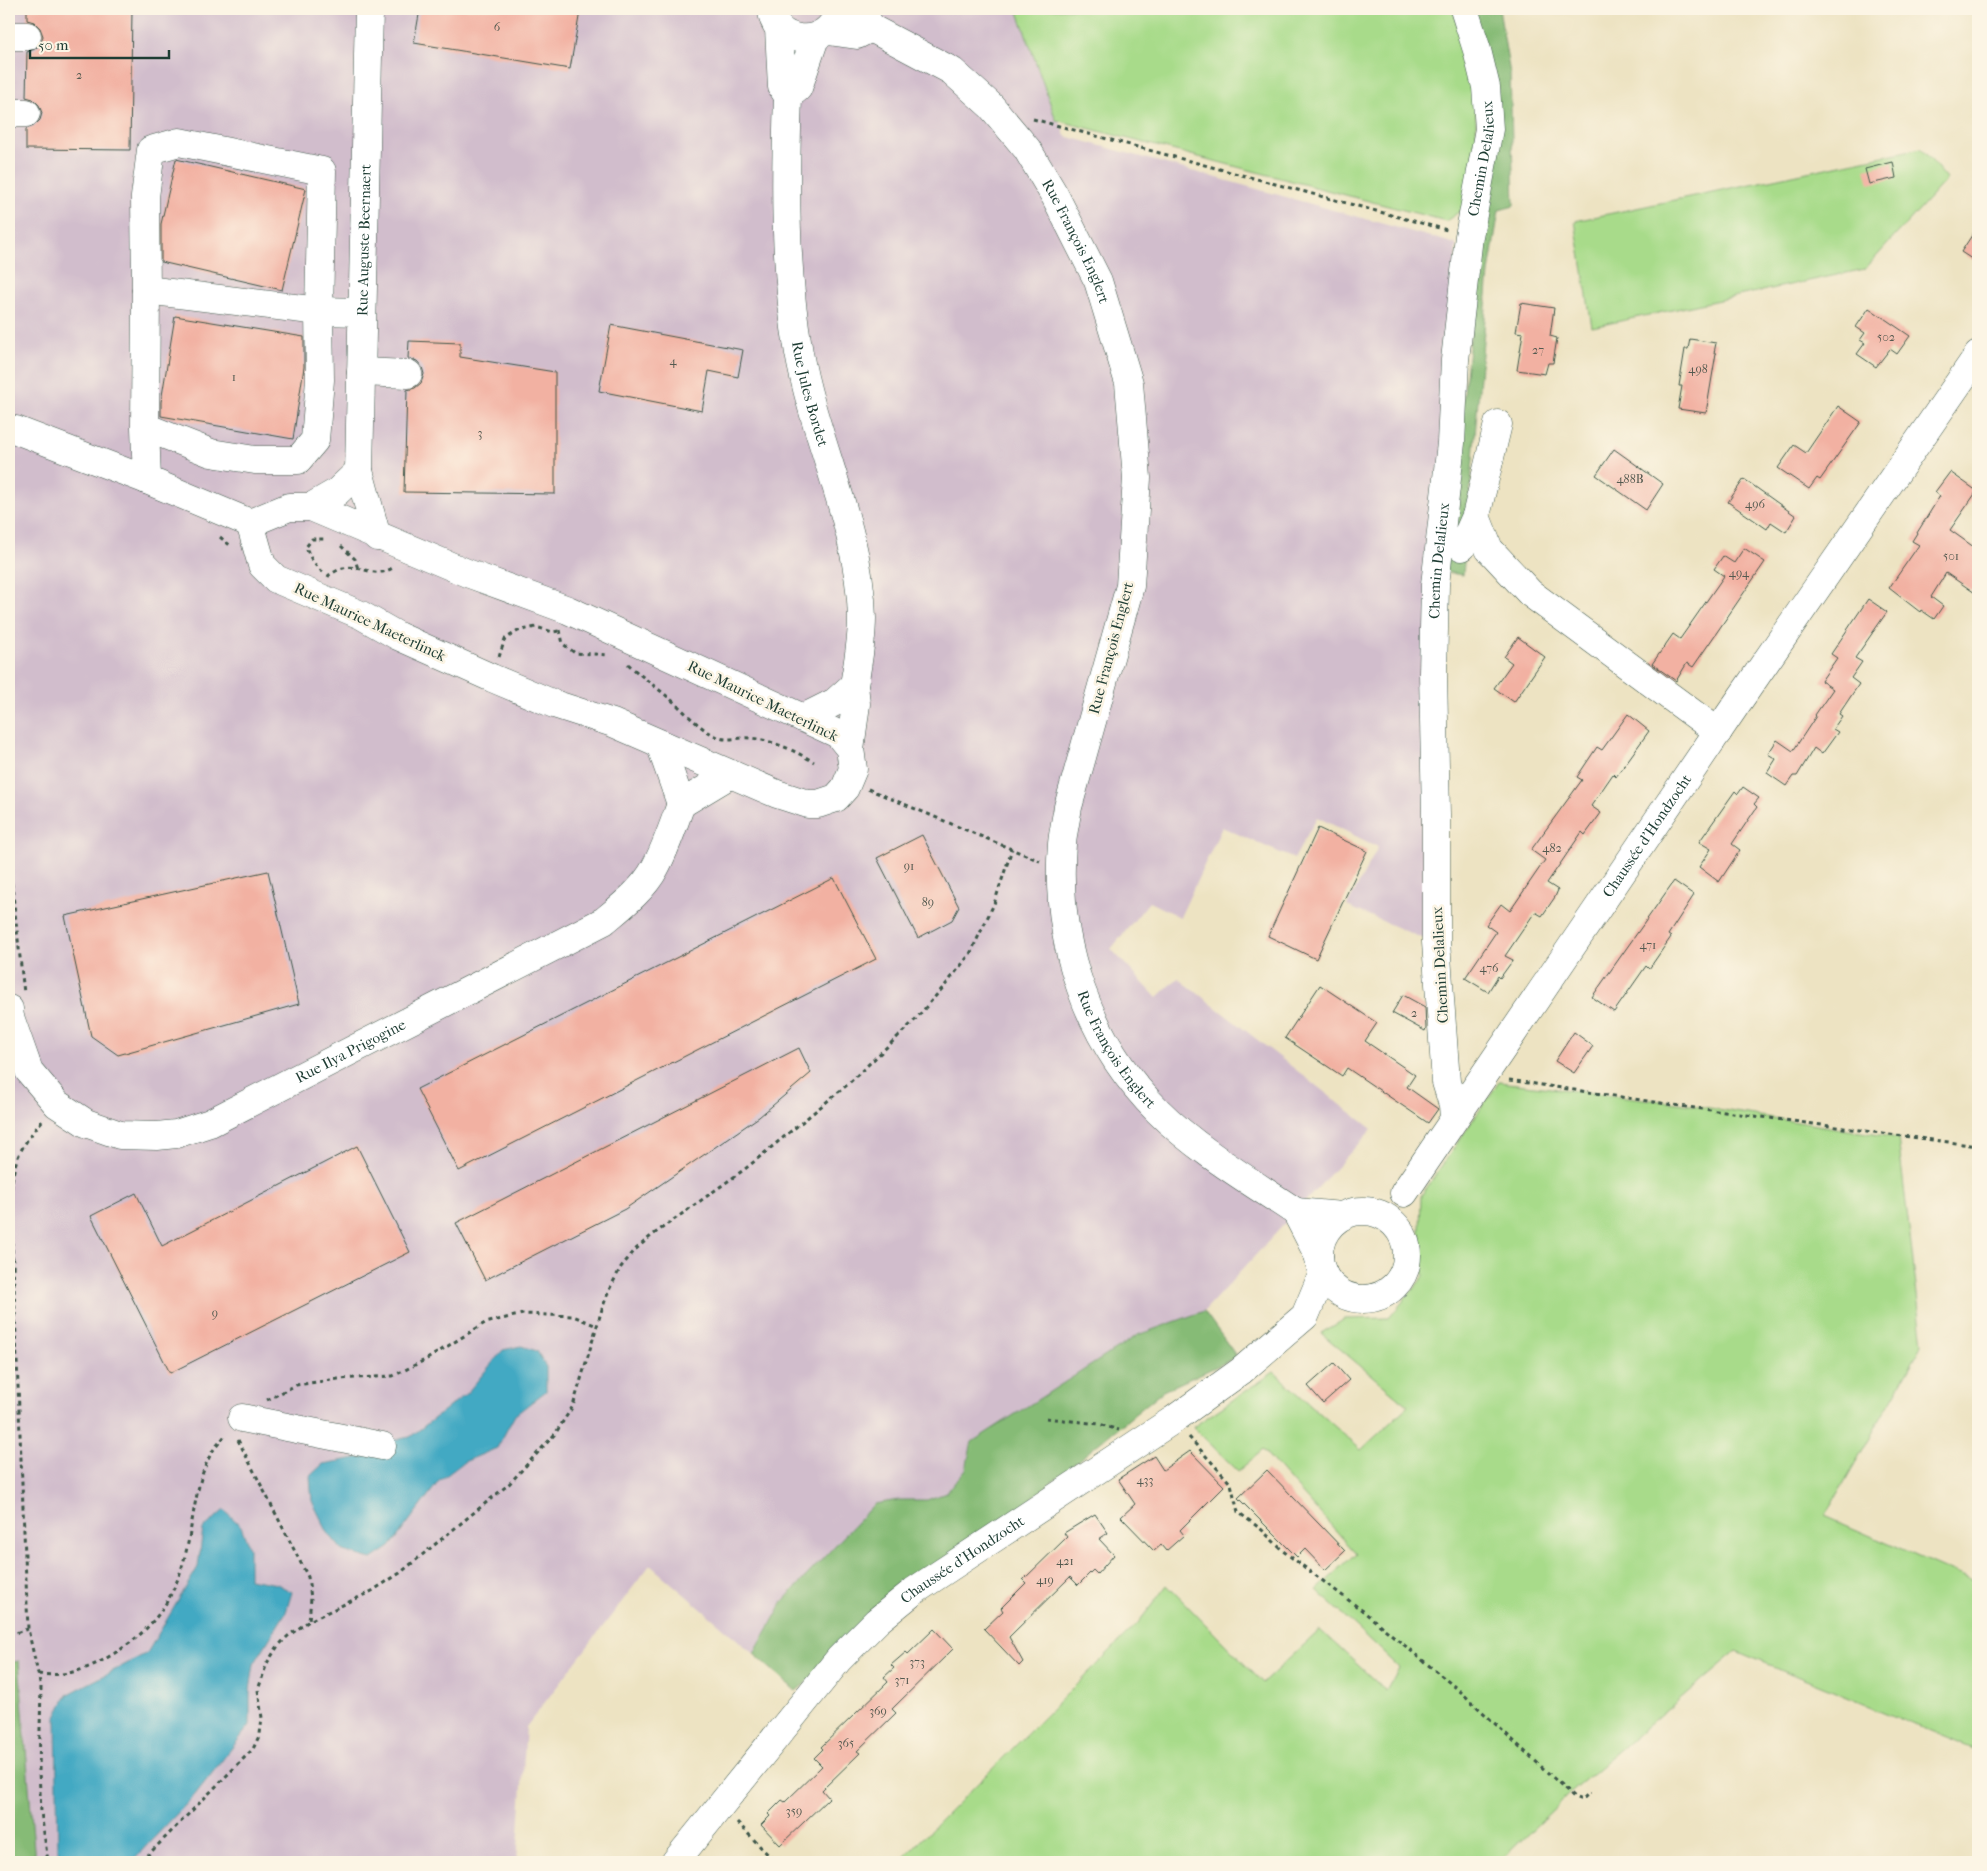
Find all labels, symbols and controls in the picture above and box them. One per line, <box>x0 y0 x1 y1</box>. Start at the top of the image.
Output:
house number: 6 <box>494 20 501 34</box>
scale bar <box>30 28 169 60</box>
text: 50 m <box>38 36 69 54</box>
house number: 2 <box>76 68 82 82</box>
street label: Chemin Delalieux <box>1464 100 1498 218</box>
street label: Rue Auguste Beernaert <box>353 163 375 316</box>
street label: Rue François Englert <box>1038 176 1113 306</box>
house number: 502 <box>1877 330 1895 344</box>
street label: Rue Jules Bordet <box>788 340 832 449</box>
house number: 27 <box>1532 343 1544 357</box>
house number: 4 <box>669 354 677 368</box>
house number: 498 <box>1688 362 1708 376</box>
house number: 1 <box>232 370 236 384</box>
house number: 3 <box>478 426 483 440</box>
house number: 488B <box>1617 472 1644 486</box>
house number: 496 <box>1745 497 1765 511</box>
street label: Chemin Delalieux <box>1425 501 1453 619</box>
house number: 501 <box>1943 549 1959 563</box>
house number: 494 <box>1729 566 1750 580</box>
street label: Rue Maurice Maeterlinck <box>291 579 449 665</box>
street label: Rue François Englert <box>1085 579 1137 716</box>
street label: Rue Maurice Maeterlinck <box>685 657 842 745</box>
street label: Chaussée d'Hondzocht <box>1599 770 1696 901</box>
house number: 482 <box>1542 841 1562 855</box>
house number: 91 <box>904 859 914 873</box>
house number: 89 <box>922 895 934 909</box>
street label: Chemin Delalieux <box>1428 906 1452 1024</box>
house number: 471 <box>1640 938 1656 952</box>
house number: 476 <box>1479 961 1499 975</box>
street label: Rue François Englert <box>1073 988 1160 1113</box>
house number: 2 <box>1411 1006 1417 1020</box>
street label: Rue Ilya Prigogine <box>292 1015 409 1087</box>
house number: 9 <box>212 1306 218 1320</box>
house number: 433 <box>1137 1473 1154 1487</box>
street label: Chaussée d'Hondzocht <box>897 1511 1028 1607</box>
house number: 421 <box>1056 1554 1074 1568</box>
house number: 419 <box>1036 1573 1054 1587</box>
house number: 373 <box>909 1655 925 1669</box>
house number: 371 <box>895 1673 910 1687</box>
house number: 369 <box>869 1704 887 1718</box>
house number: 365 <box>838 1736 854 1750</box>
house number: 359 <box>786 1804 802 1818</box>

